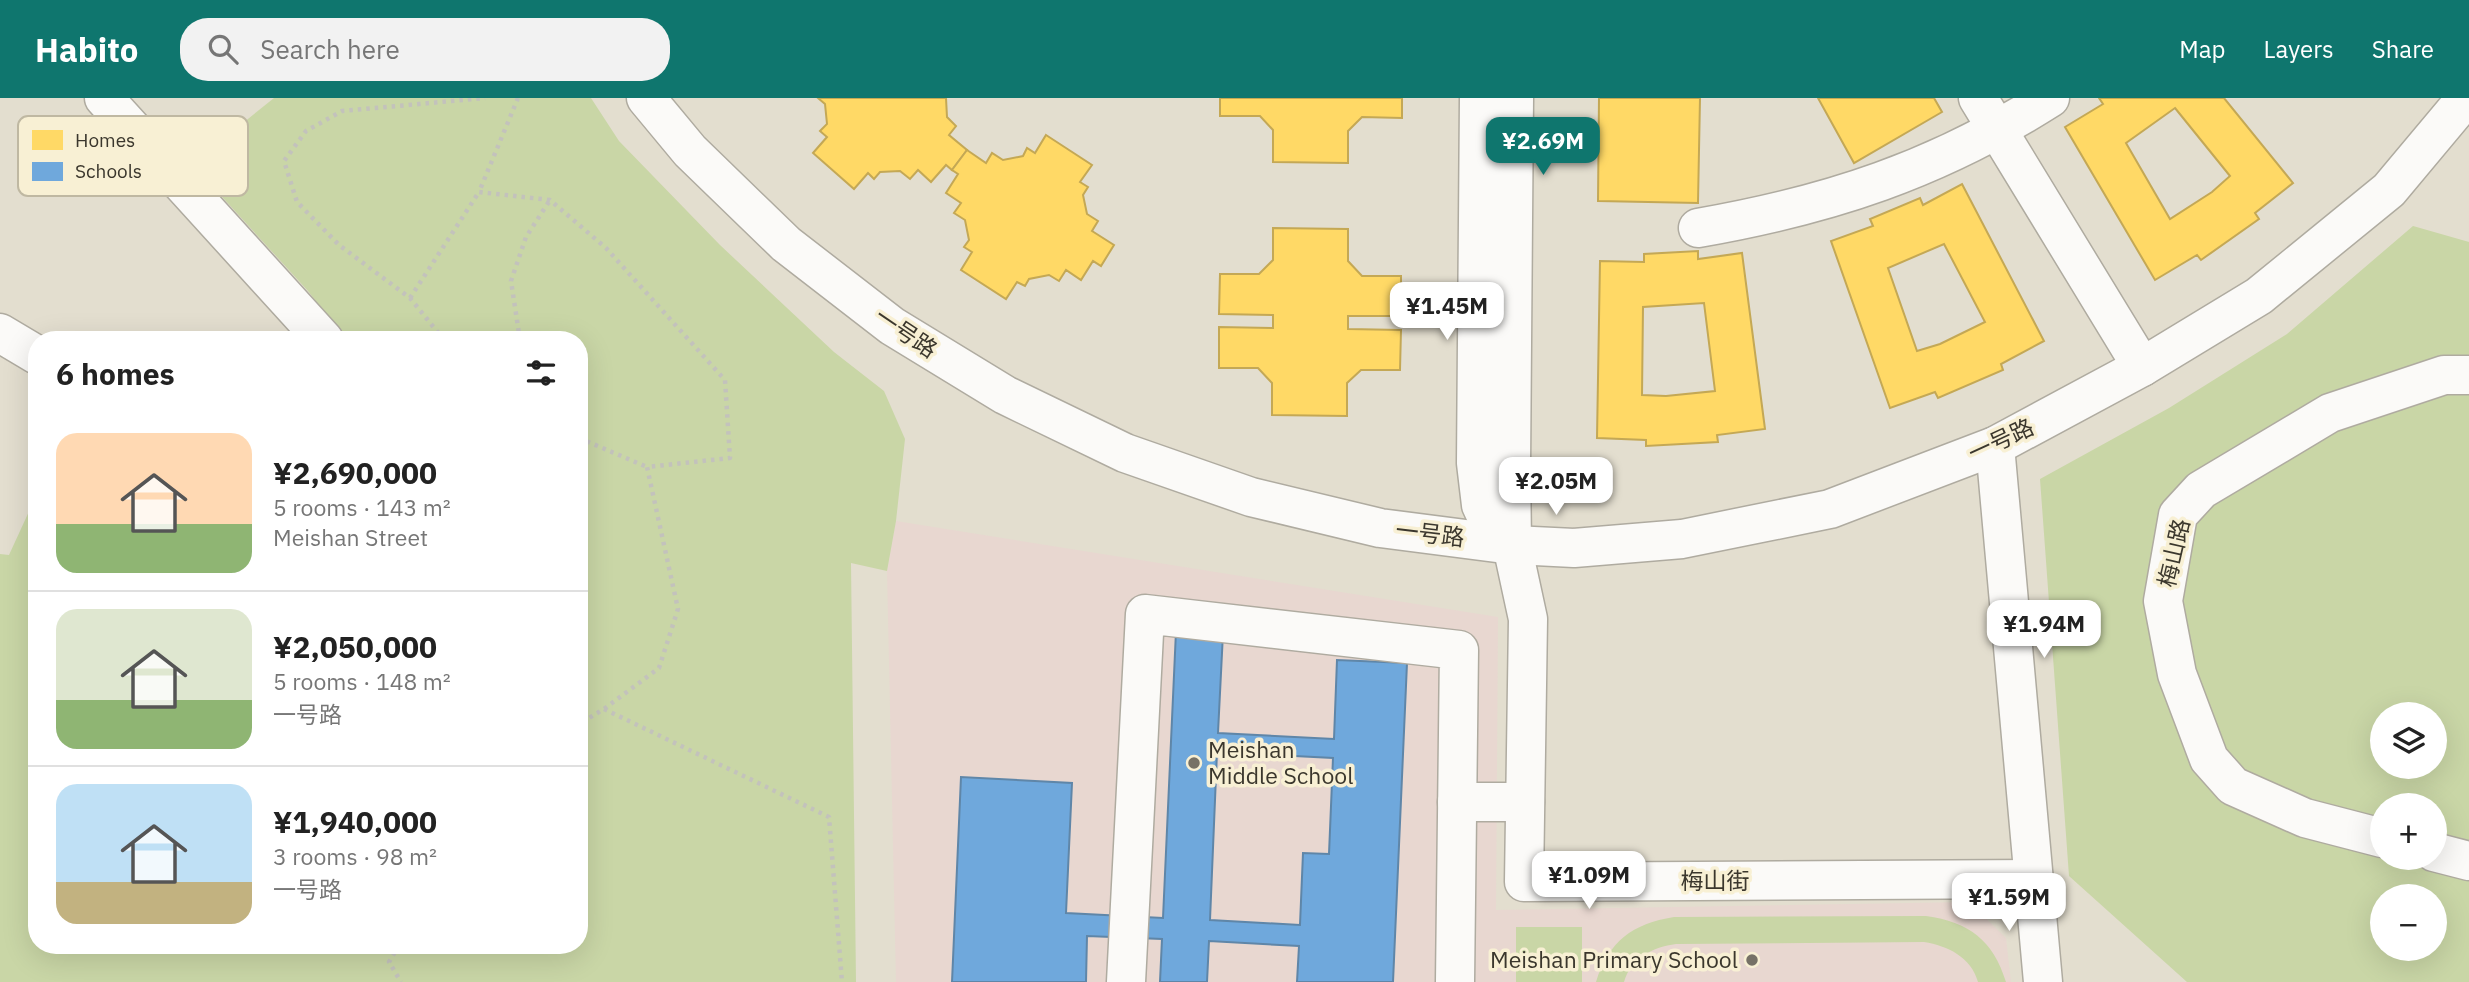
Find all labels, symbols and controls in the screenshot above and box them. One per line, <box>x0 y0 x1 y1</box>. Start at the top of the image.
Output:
search box <box>180 18 670 81</box>
text: Habito <box>35 28 138 71</box>
icon: search <box>204 30 242 68</box>
text: Search here <box>260 32 400 66</box>
text: Map <box>2179 33 2226 65</box>
text: Layers <box>2264 33 2334 65</box>
text: Share <box>2372 33 2434 65</box>
legend <box>18 116 248 196</box>
pin: ¥2.69M <box>1486 118 1600 177</box>
text: ¥2.69M <box>1502 125 1584 155</box>
text: Homes <box>75 128 135 152</box>
text: Schools <box>75 159 142 183</box>
pin: ¥1.45M <box>1390 282 1504 342</box>
text: ¥1.45M <box>1406 290 1488 320</box>
street label: 一号路 <box>870 300 944 364</box>
text: 6 homes <box>56 354 175 393</box>
icon: filters <box>522 354 560 392</box>
street label: 一号路 <box>1963 411 2038 467</box>
text: ¥2,690,000 <box>273 453 437 492</box>
pin: ¥2.05M <box>1499 458 1613 517</box>
icon: home <box>112 461 196 545</box>
text: ¥2.05M <box>1515 465 1597 495</box>
text: 5 rooms · 143 m² <box>273 492 451 522</box>
street label: 一号路 <box>1394 514 1466 552</box>
street label: 梅山路 <box>2151 516 2195 590</box>
text: Meishan Street <box>273 522 428 552</box>
pin: ¥1.94M <box>1987 601 2101 660</box>
text: ¥1.94M <box>2003 608 2085 638</box>
text: ¥2,050,000 <box>273 627 437 666</box>
icon: home <box>112 637 196 721</box>
text: 5 rooms · 148 m² <box>273 666 451 696</box>
text: 一号路 <box>273 699 342 729</box>
map controls <box>2370 702 2447 961</box>
button: layers <box>2370 702 2447 779</box>
place label: Meishan Middle School <box>1208 734 1353 790</box>
marker: Meishan Middle School <box>1186 755 1202 771</box>
button: + <box>2370 793 2447 870</box>
text: ¥1,940,000 <box>273 802 437 841</box>
icon: home <box>112 812 196 896</box>
text: 3 rooms · 98 m² <box>273 841 437 871</box>
pin: ¥1.09M <box>1532 852 1646 911</box>
text: ¥1.09M <box>1548 859 1630 889</box>
street label: 梅山街 <box>1681 865 1750 895</box>
text: 一号路 <box>273 874 342 904</box>
pin: ¥1.59M <box>1952 874 2066 933</box>
text: ¥1.59M <box>1968 881 2050 911</box>
button: − <box>2370 884 2447 961</box>
place label: Meishan Primary School <box>1490 944 1738 974</box>
marker: Meishan Primary School <box>1744 952 1760 968</box>

